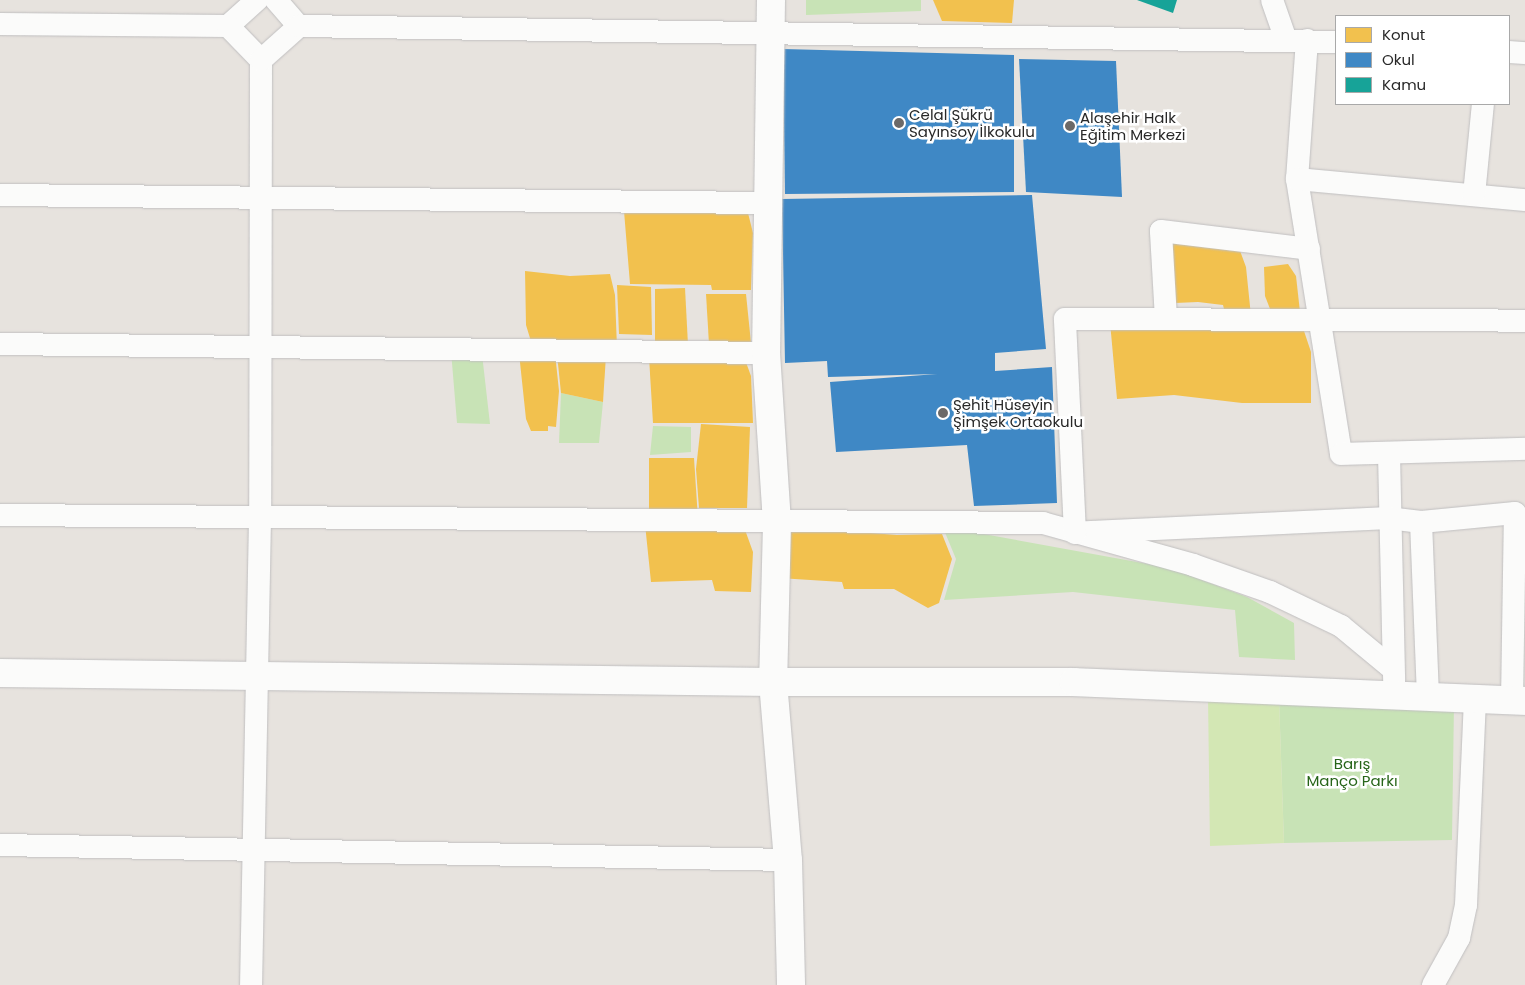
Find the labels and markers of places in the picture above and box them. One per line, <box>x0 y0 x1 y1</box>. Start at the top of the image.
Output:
place label: Celal Şükrü Sayınsoy İlkokulu <box>909 105 1035 140</box>
place label: Alaşehir Halk Eğitim Merkezi <box>1080 108 1185 143</box>
marker: Celal Şükrü Sayınsoy İlkokulu <box>893 117 905 129</box>
marker: Alaşehir Halk Eğitim Merkezi <box>1064 120 1076 132</box>
place label: Şehit Hüseyin Şimşek Ortaokulu <box>953 395 1083 430</box>
marker: Şehit Hüseyin Şimşek Ortaokulu <box>937 407 949 419</box>

